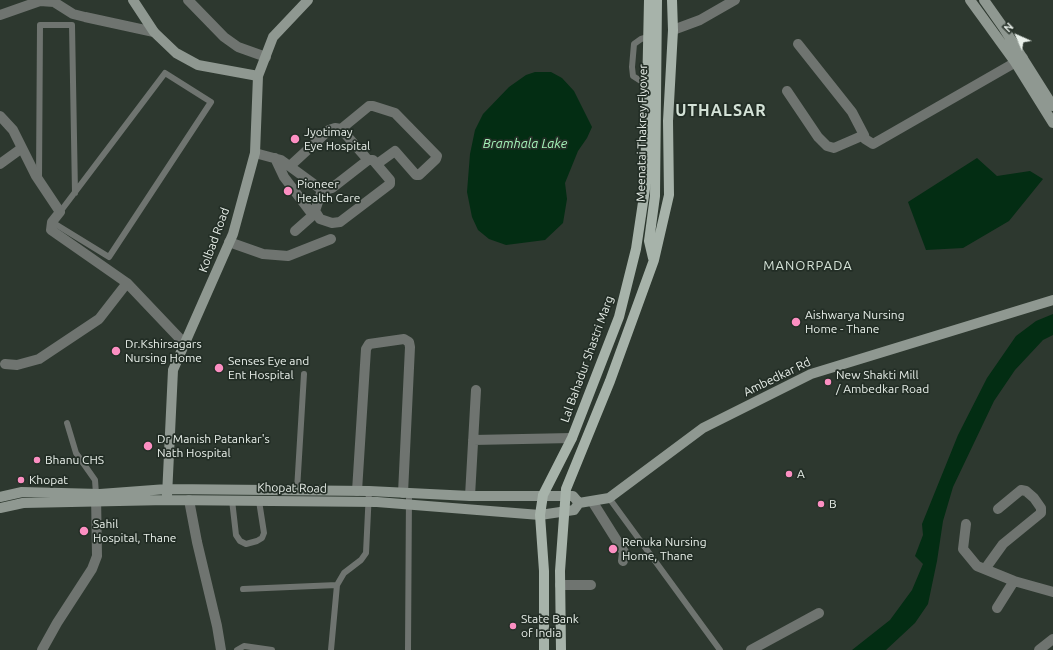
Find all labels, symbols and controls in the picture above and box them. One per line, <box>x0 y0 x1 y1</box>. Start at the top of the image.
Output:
north arrow <box>997 16 1037 56</box>
text: N <box>1001 20 1016 35</box>
street label: Meenatai Thakrey Flyover <box>634 64 650 202</box>
district label: UTHALSAR <box>675 101 767 121</box>
place label: Jyotimay Eye Hospital <box>304 125 370 153</box>
marker: Jyotimay Eye Hospital <box>289 133 301 145</box>
water label: Bramhala Lake <box>483 136 567 152</box>
place label: Pioneer Health Care <box>297 177 360 205</box>
marker: Pioneer Health Care <box>282 185 294 197</box>
street label: Kolbad Road <box>196 206 232 274</box>
district label: MANORPADA <box>763 258 853 274</box>
street label: Lal Bahadur Shastri Marg <box>557 294 617 424</box>
place label: Aishwarya Nursing Home - Thane <box>805 308 905 336</box>
marker: Aishwarya Nursing Home - Thane <box>790 316 802 328</box>
place label: Dr.Kshirsagars Nursing Home <box>125 337 202 365</box>
marker: Dr.Kshirsagars Nursing Home <box>110 345 122 357</box>
place label: Senses Eye and Ent Hospital <box>228 354 309 382</box>
street label: Ambedkar Rd <box>741 355 813 399</box>
marker: Senses Eye and Ent Hospital <box>213 362 225 374</box>
place label: New Shakti Mill / Ambedkar Road <box>836 368 929 396</box>
marker: New Shakti Mill / Ambedkar Road <box>823 377 833 387</box>
place label: Dr Manish Patankar's Nath Hospital <box>157 432 270 460</box>
marker: Dr Manish Patankar's Nath Hospital <box>142 440 154 452</box>
place label: Bhanu CHS <box>45 453 104 467</box>
marker: Bhanu CHS <box>32 455 42 465</box>
place label: A <box>797 467 805 481</box>
marker: A <box>784 469 794 479</box>
place label: Khopat <box>29 473 68 487</box>
marker: Khopat <box>16 475 26 485</box>
street label: Khopat Road <box>257 480 327 496</box>
place label: B <box>829 497 837 511</box>
marker: B <box>816 499 826 509</box>
place label: Sahil Hospital, Thane <box>93 517 176 545</box>
marker: Sahil Hospital, Thane <box>78 525 90 537</box>
place label: Renuka Nursing Home, Thane <box>622 535 707 563</box>
marker: Renuka Nursing Home, Thane <box>607 543 619 555</box>
place label: State Bank of India <box>521 612 579 640</box>
marker: State Bank of India <box>508 621 518 631</box>

